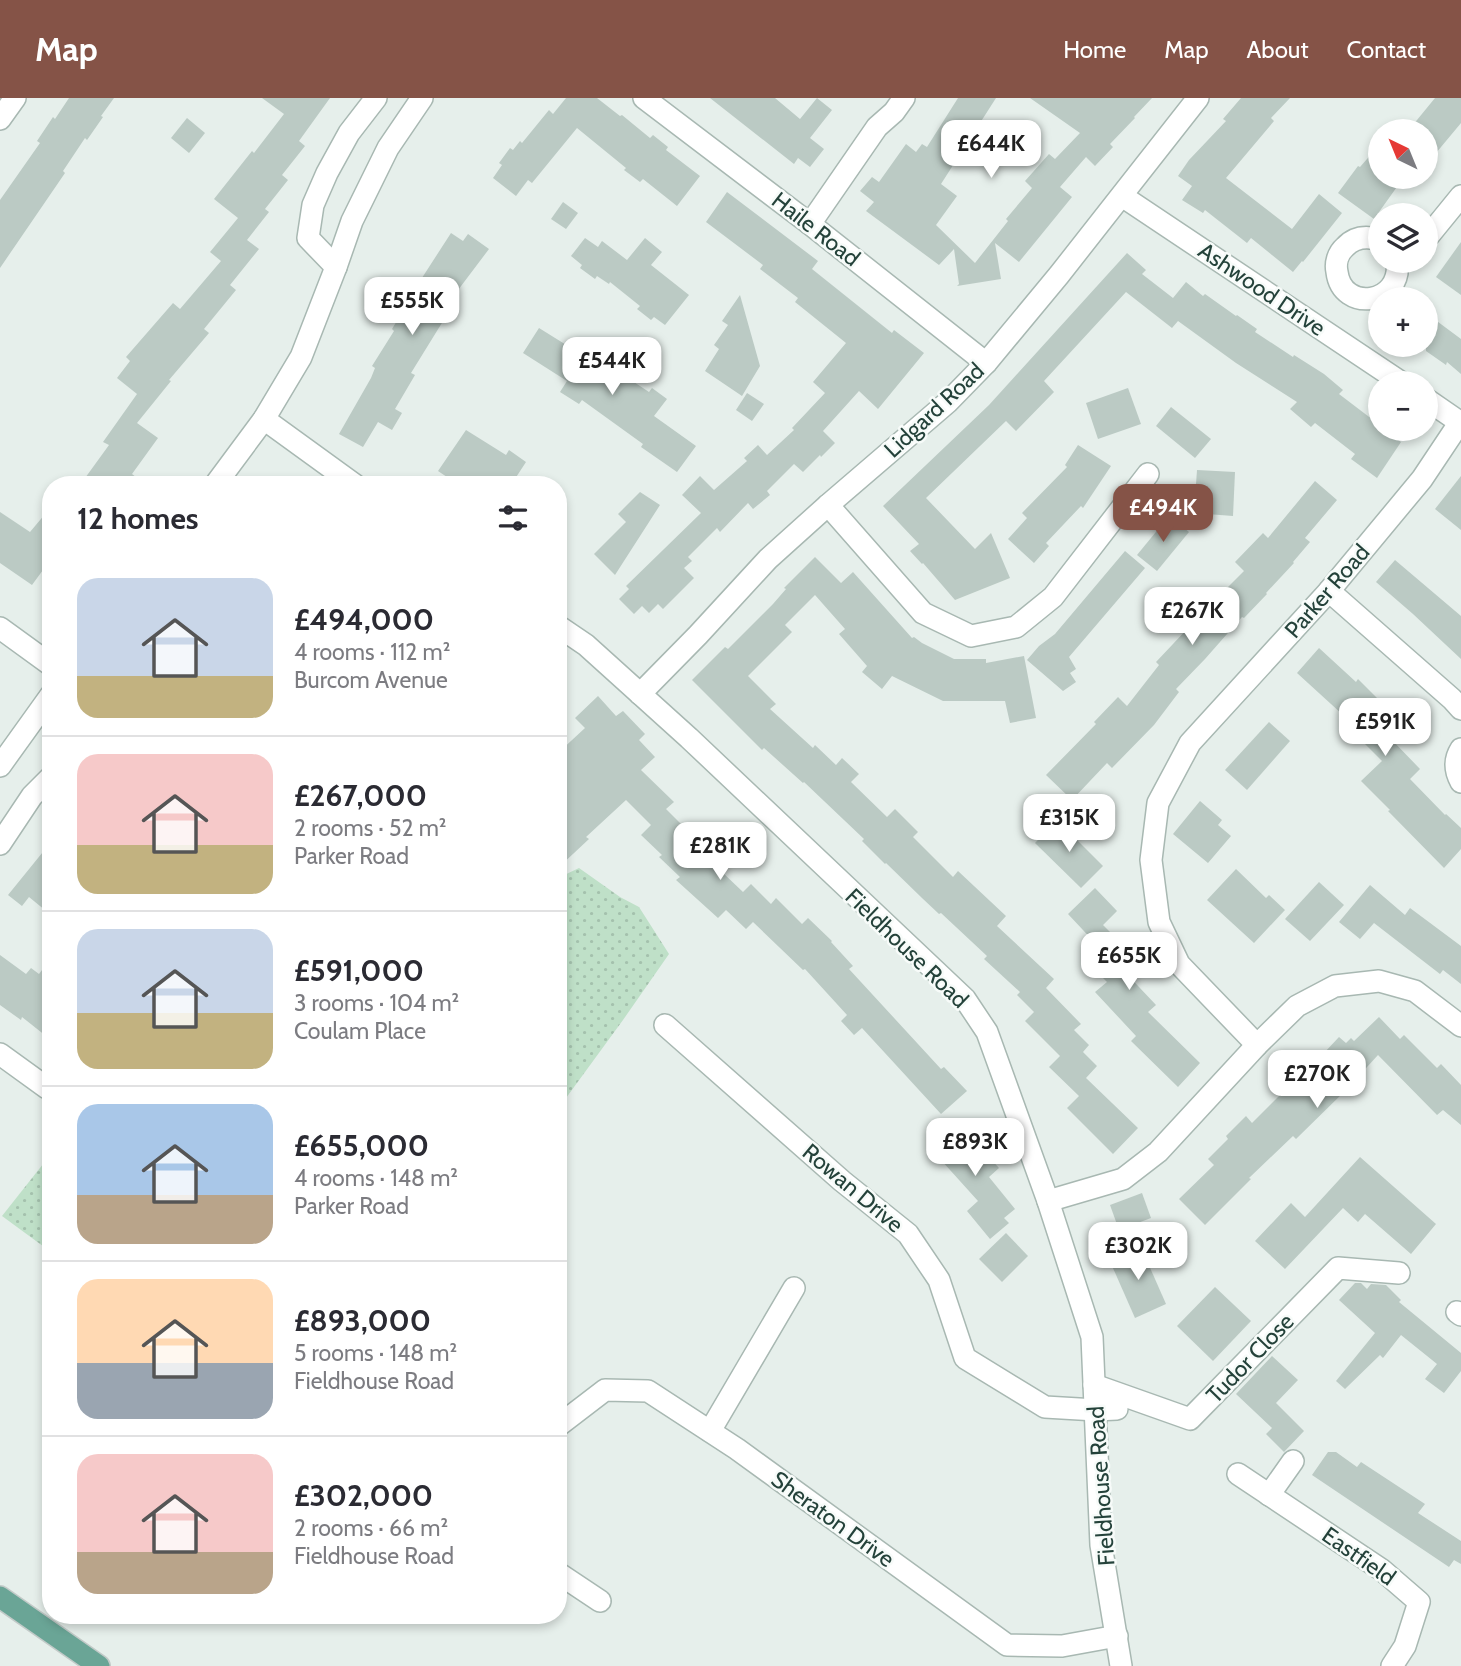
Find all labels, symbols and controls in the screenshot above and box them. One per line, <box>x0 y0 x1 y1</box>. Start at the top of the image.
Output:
text: Map <box>35 29 98 69</box>
text: Home <box>1063 35 1126 64</box>
text: Map <box>1164 35 1209 64</box>
text: About <box>1247 35 1309 64</box>
text: Contact <box>1347 35 1426 64</box>
north arrow <box>1368 119 1438 189</box>
map controls <box>1368 119 1438 441</box>
pin: £644K <box>942 120 1040 180</box>
text: £644K <box>957 129 1025 157</box>
street label: Haile Road <box>766 186 866 272</box>
button: layers <box>1368 203 1438 273</box>
street label: Ashwood Drive <box>1193 236 1331 342</box>
pin: £555K <box>363 278 461 337</box>
text: £555K <box>380 286 444 314</box>
button: + <box>1368 287 1438 357</box>
pin: £544K <box>563 338 661 397</box>
text: £544K <box>578 346 646 374</box>
street label: Lidgard Road <box>878 357 990 463</box>
button: − <box>1368 371 1438 441</box>
pin: £494K <box>1114 484 1212 544</box>
text: £494K <box>1129 493 1197 521</box>
icon: filters <box>494 499 532 537</box>
text: 12 homes <box>77 500 199 537</box>
street label: Parker Road <box>1279 538 1375 644</box>
pin: £267K <box>1143 588 1241 647</box>
text: £267K <box>1160 596 1224 624</box>
text: £494,000 <box>294 601 434 638</box>
icon: home <box>133 606 217 690</box>
text: 4 rooms · 112 m² <box>294 638 450 666</box>
text: Burcom Avenue <box>294 666 448 694</box>
pin: £591K <box>1336 698 1434 758</box>
text: £591K <box>1355 707 1415 735</box>
text: £267,000 <box>294 777 427 814</box>
icon: home <box>133 782 217 866</box>
pin: £315K <box>1020 794 1118 854</box>
text: £315K <box>1039 803 1099 831</box>
text: 2 rooms · 52 m² <box>294 814 447 842</box>
pin: £281K <box>671 822 769 882</box>
text: £281K <box>690 831 750 859</box>
text: Parker Road <box>294 842 409 870</box>
street label: Fieldhouse Road <box>840 882 974 1014</box>
pin: £655K <box>1080 932 1178 992</box>
text: £655K <box>1097 941 1161 969</box>
text: £591,000 <box>294 952 424 989</box>
icon: home <box>133 957 217 1041</box>
text: 3 rooms · 104 m² <box>294 989 459 1017</box>
text: Coulam Place <box>294 1017 426 1045</box>
pin: £270K <box>1268 1051 1366 1110</box>
text: £270K <box>1284 1059 1350 1087</box>
pin: £893K <box>926 1118 1024 1178</box>
text: £655,000 <box>294 1127 429 1164</box>
text: £893K <box>942 1127 1008 1155</box>
icon: home <box>133 1132 217 1216</box>
street label: Rowan Drive <box>797 1138 909 1238</box>
text: 4 rooms · 148 m² <box>294 1164 458 1192</box>
text: Parker Road <box>294 1192 409 1220</box>
pin: £302K <box>1089 1222 1187 1282</box>
text: £302K <box>1104 1231 1172 1259</box>
text: £893,000 <box>294 1302 431 1339</box>
icon: home <box>133 1307 217 1391</box>
street label: Tudor Close <box>1200 1307 1300 1409</box>
text: 5 rooms · 148 m² <box>294 1339 457 1367</box>
text: Fieldhouse Road <box>294 1367 454 1395</box>
street label: Fieldhouse Road <box>1081 1405 1121 1567</box>
street label: Sheraton Drive <box>766 1465 900 1573</box>
text: £302,000 <box>294 1477 433 1514</box>
icon: home <box>133 1482 217 1566</box>
text: 2 rooms · 66 m² <box>294 1514 448 1542</box>
street label: Eastfield <box>1317 1521 1401 1591</box>
text: Fieldhouse Road <box>294 1542 454 1570</box>

